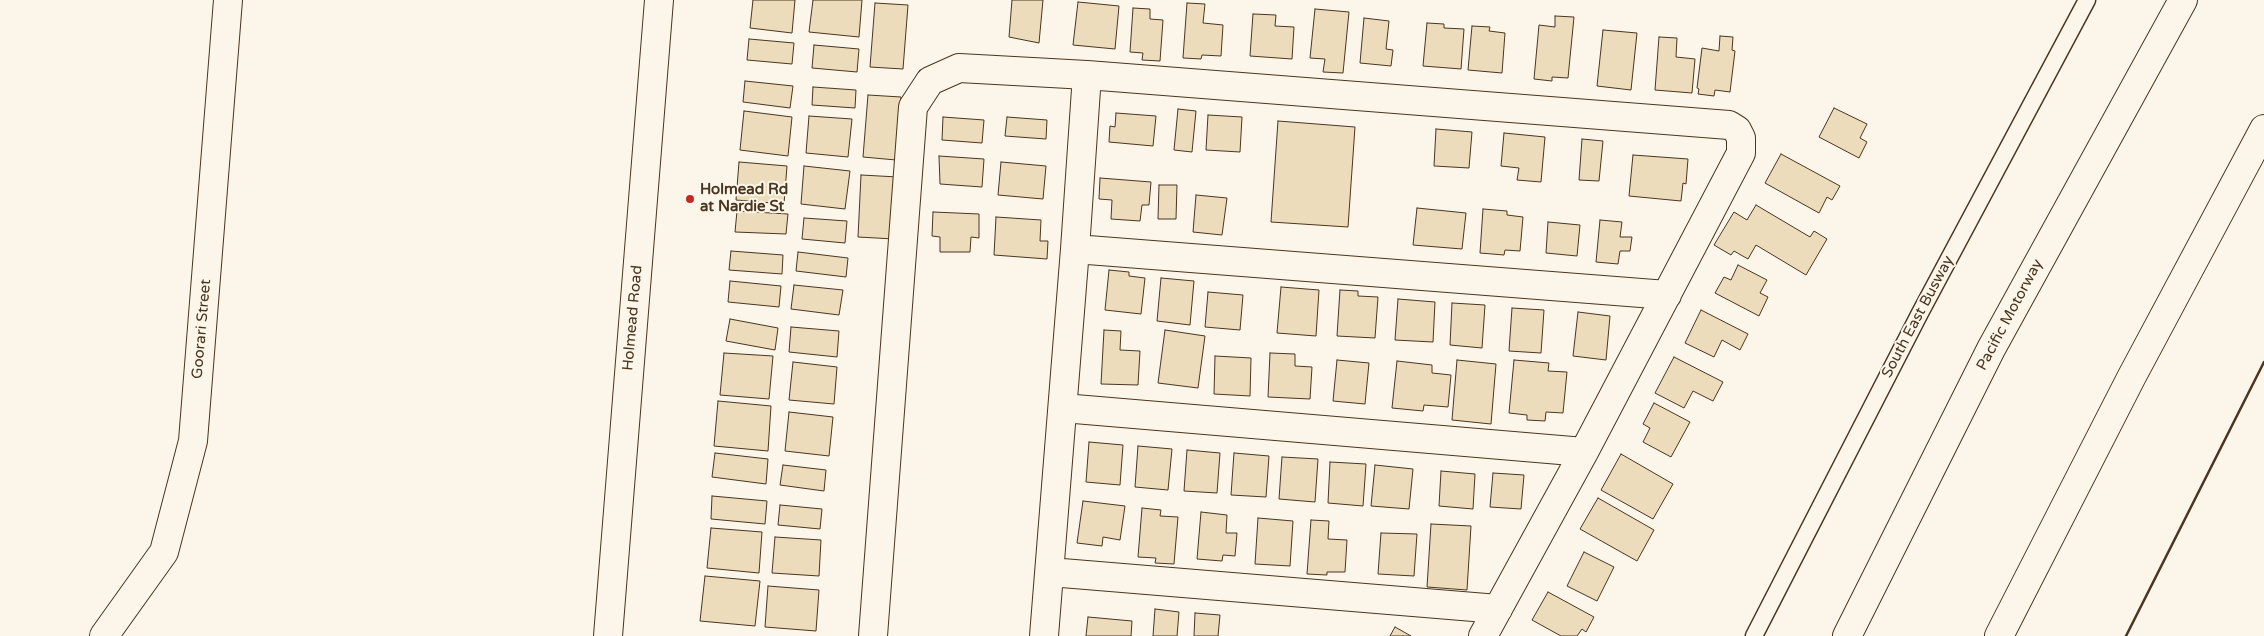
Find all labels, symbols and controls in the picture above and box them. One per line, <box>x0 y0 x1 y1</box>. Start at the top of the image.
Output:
place label: Holmead Rd at Nardie St <box>700 181 788 216</box>
marker: Holmead Rd at Nardie St <box>684 193 696 205</box>
street label: South East Busway <box>1878 253 1958 381</box>
street label: Pacific Motorway <box>1973 256 2047 374</box>
street label: Holmead Road <box>619 265 647 371</box>
street label: Goorari Street <box>189 278 215 380</box>

